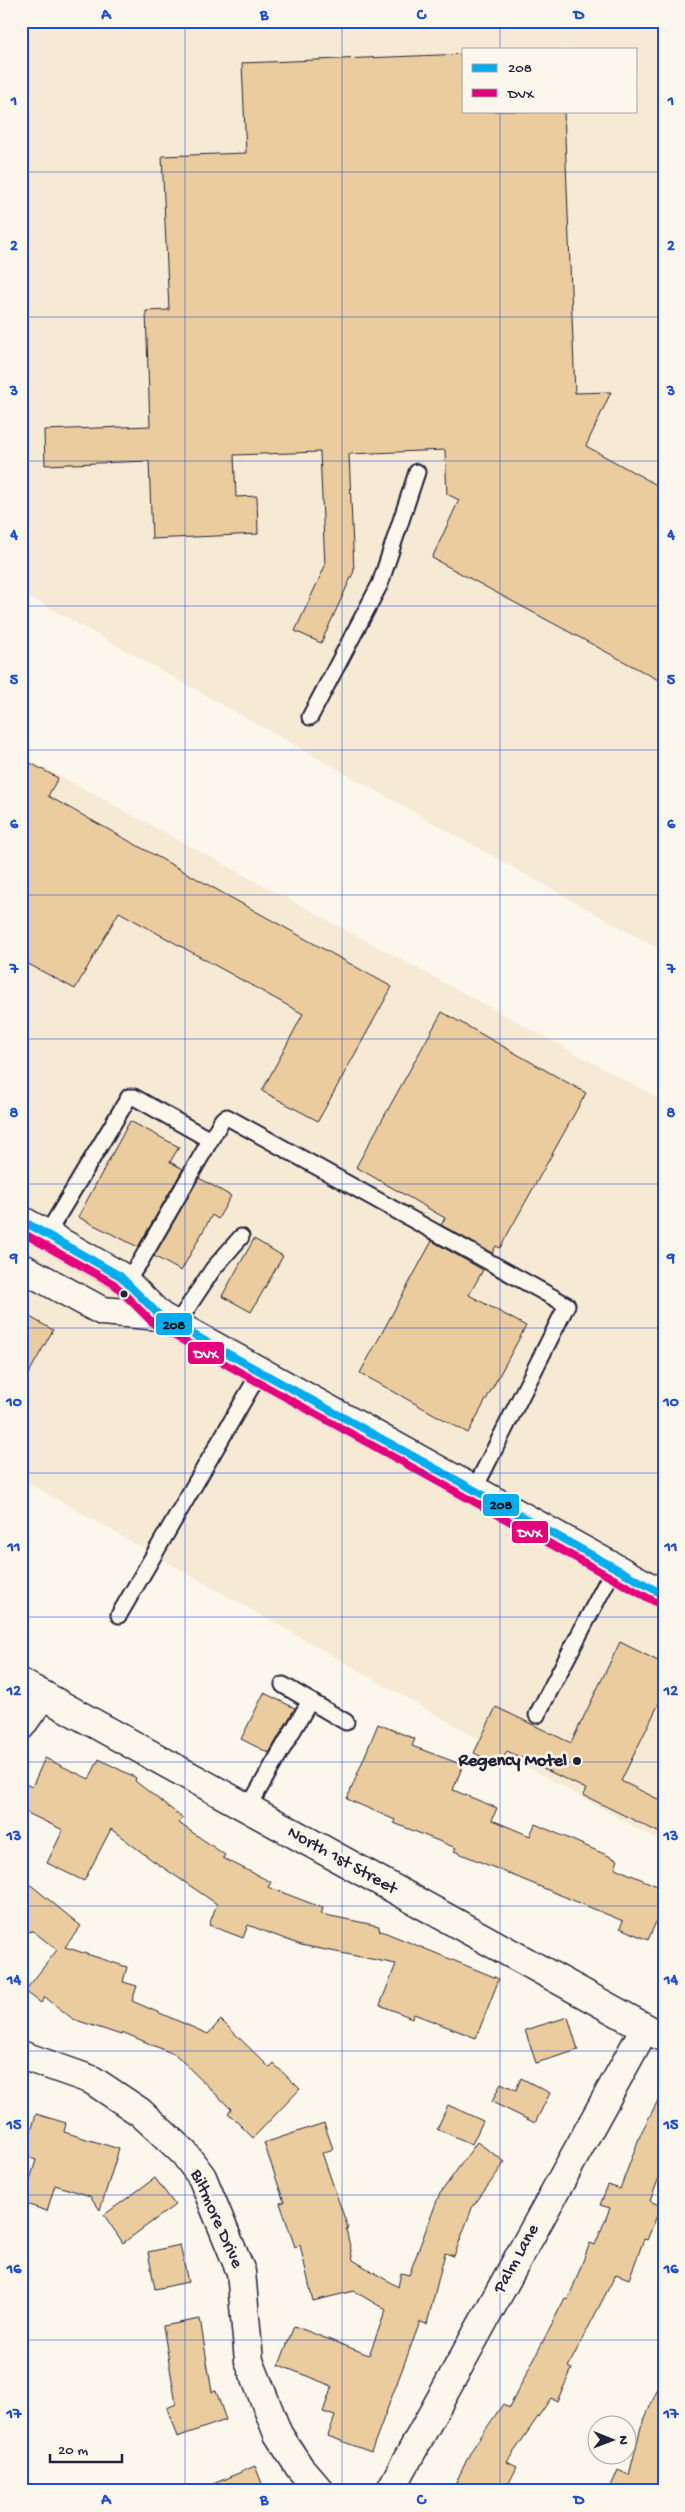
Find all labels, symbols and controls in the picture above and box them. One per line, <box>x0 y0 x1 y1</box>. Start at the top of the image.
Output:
text: A <box>100 7 112 26</box>
text: B <box>259 7 269 26</box>
text: C <box>416 7 427 26</box>
text: D <box>572 7 585 26</box>
legend <box>462 48 638 112</box>
text: 208 <box>508 60 532 78</box>
text: DVX <box>507 86 535 104</box>
text: 1 <box>10 93 17 112</box>
text: 1 <box>667 93 674 112</box>
text: 2 <box>10 238 18 257</box>
text: 2 <box>667 238 675 257</box>
text: 3 <box>9 383 18 402</box>
text: 3 <box>666 383 675 402</box>
text: 4 <box>9 527 18 546</box>
text: 4 <box>666 527 675 546</box>
text: 5 <box>10 672 19 691</box>
text: 5 <box>667 672 676 691</box>
text: 6 <box>10 816 19 835</box>
text: 6 <box>667 816 676 835</box>
text: 7 <box>9 961 19 980</box>
text: 7 <box>666 961 676 980</box>
text: 8 <box>10 1105 19 1124</box>
text: 8 <box>667 1105 676 1124</box>
text: 9 <box>9 1250 18 1269</box>
text: 9 <box>666 1250 675 1269</box>
unlabelled marker <box>119 1289 129 1299</box>
line badge: 208 <box>155 1312 193 1336</box>
text: 208 <box>163 1318 186 1335</box>
line badge: DVX <box>187 1341 225 1365</box>
text: DVX <box>192 1347 220 1364</box>
text: 10 <box>5 1394 22 1413</box>
text: 10 <box>662 1394 679 1413</box>
line badge: 208 <box>482 1493 520 1517</box>
text: 208 <box>490 1498 513 1515</box>
line badge: DVX <box>511 1520 549 1544</box>
text: DVX <box>516 1526 544 1543</box>
text: 11 <box>7 1539 20 1558</box>
text: 11 <box>664 1539 677 1558</box>
text: 12 <box>6 1683 21 1702</box>
text: 12 <box>663 1683 678 1702</box>
place label: Regency Motel <box>458 1751 567 1772</box>
marker: Regency Motel <box>571 1755 583 1767</box>
street label: North 1st Street <box>283 1822 402 1901</box>
text: 13 <box>6 1828 21 1847</box>
text: 13 <box>663 1828 678 1847</box>
text: 14 <box>6 1972 21 1991</box>
text: 14 <box>663 1972 678 1991</box>
text: 15 <box>6 2117 22 2136</box>
text: 15 <box>663 2117 679 2136</box>
street label: Biltmore Drive <box>185 2166 247 2272</box>
street label: Palm Lane <box>489 2220 545 2298</box>
text: 16 <box>6 2261 22 2280</box>
text: 16 <box>663 2261 679 2280</box>
text: 17 <box>6 2406 22 2425</box>
text: 17 <box>663 2406 679 2425</box>
north arrow <box>588 2414 638 2464</box>
scale bar <box>50 2432 122 2464</box>
text: N <box>614 2435 631 2445</box>
text: 20 m <box>58 2442 88 2460</box>
text: A <box>100 2492 112 2511</box>
text: B <box>259 2492 269 2511</box>
text: C <box>416 2492 427 2511</box>
text: D <box>572 2492 585 2511</box>

